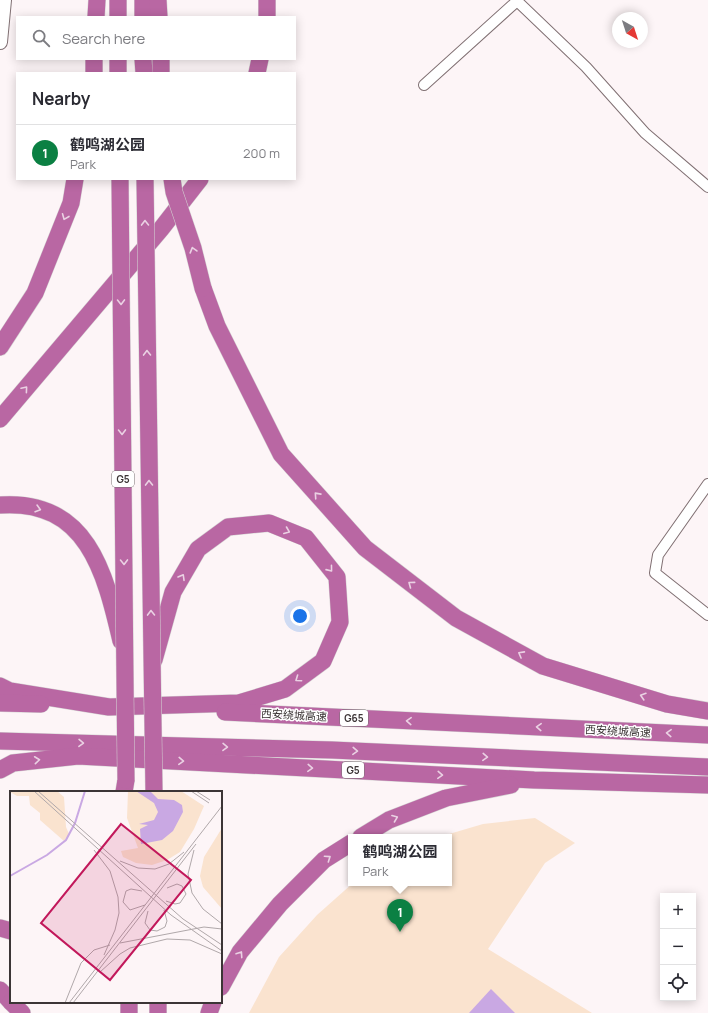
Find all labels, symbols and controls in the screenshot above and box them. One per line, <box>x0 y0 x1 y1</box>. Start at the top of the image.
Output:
north arrow <box>612 12 648 48</box>
search box <box>16 16 296 60</box>
icon: search <box>30 27 52 49</box>
text: Search here <box>62 28 145 49</box>
text: Nearby <box>32 87 90 110</box>
text: 鹤鸣湖公园 <box>70 134 145 155</box>
text: 1 <box>42 144 48 162</box>
text: 200 m <box>243 144 280 162</box>
text: Park <box>70 155 96 173</box>
one-way arrow <box>62 213 70 220</box>
one-way arrow <box>141 220 149 226</box>
one-way arrow <box>189 247 198 254</box>
one-way arrow <box>117 299 125 305</box>
one-way arrow <box>143 350 151 356</box>
one-way arrow <box>21 387 28 394</box>
one-way arrow <box>118 429 127 435</box>
road number: G5 <box>112 471 134 487</box>
one-way arrow <box>145 480 153 486</box>
one-way arrow <box>315 492 322 499</box>
one-way arrow <box>35 504 42 513</box>
one-way arrow <box>284 526 291 534</box>
one-way arrow <box>120 559 128 565</box>
one-way arrow <box>326 564 333 571</box>
one-way arrow <box>177 574 184 581</box>
one-way arrow <box>409 581 416 588</box>
your location <box>290 606 310 626</box>
one-way arrow <box>147 610 156 616</box>
one-way arrow <box>517 651 525 658</box>
one-way arrow <box>295 674 302 681</box>
one-way arrow <box>640 692 647 701</box>
street label: 西安绕城高速 <box>261 705 327 724</box>
road number: G65 <box>340 710 368 726</box>
one-way arrow <box>406 717 412 725</box>
street label: 西安绕城高速 <box>585 721 651 740</box>
one-way arrow <box>536 723 542 731</box>
one-way arrow <box>666 729 672 738</box>
one-way arrow <box>78 739 84 748</box>
one-way arrow <box>222 743 228 751</box>
one-way arrow <box>352 746 358 755</box>
one-way arrow <box>482 752 488 761</box>
one-way arrow <box>34 756 40 765</box>
one-way arrow <box>178 757 184 765</box>
road number: G5 <box>342 762 364 778</box>
one-way arrow <box>307 763 313 772</box>
one-way arrow <box>437 770 443 779</box>
inset map <box>10 791 222 1003</box>
one-way arrow <box>392 814 399 822</box>
popup <box>348 834 452 886</box>
text: 鹤鸣湖公园 <box>362 841 438 862</box>
one-way arrow <box>323 856 330 863</box>
text: Park <box>362 862 388 880</box>
map controls <box>660 893 696 1001</box>
button: + <box>660 893 696 929</box>
pin: 1 <box>387 899 413 932</box>
button: − <box>660 929 696 965</box>
one-way arrow <box>236 951 243 958</box>
button: locate <box>660 965 696 1001</box>

